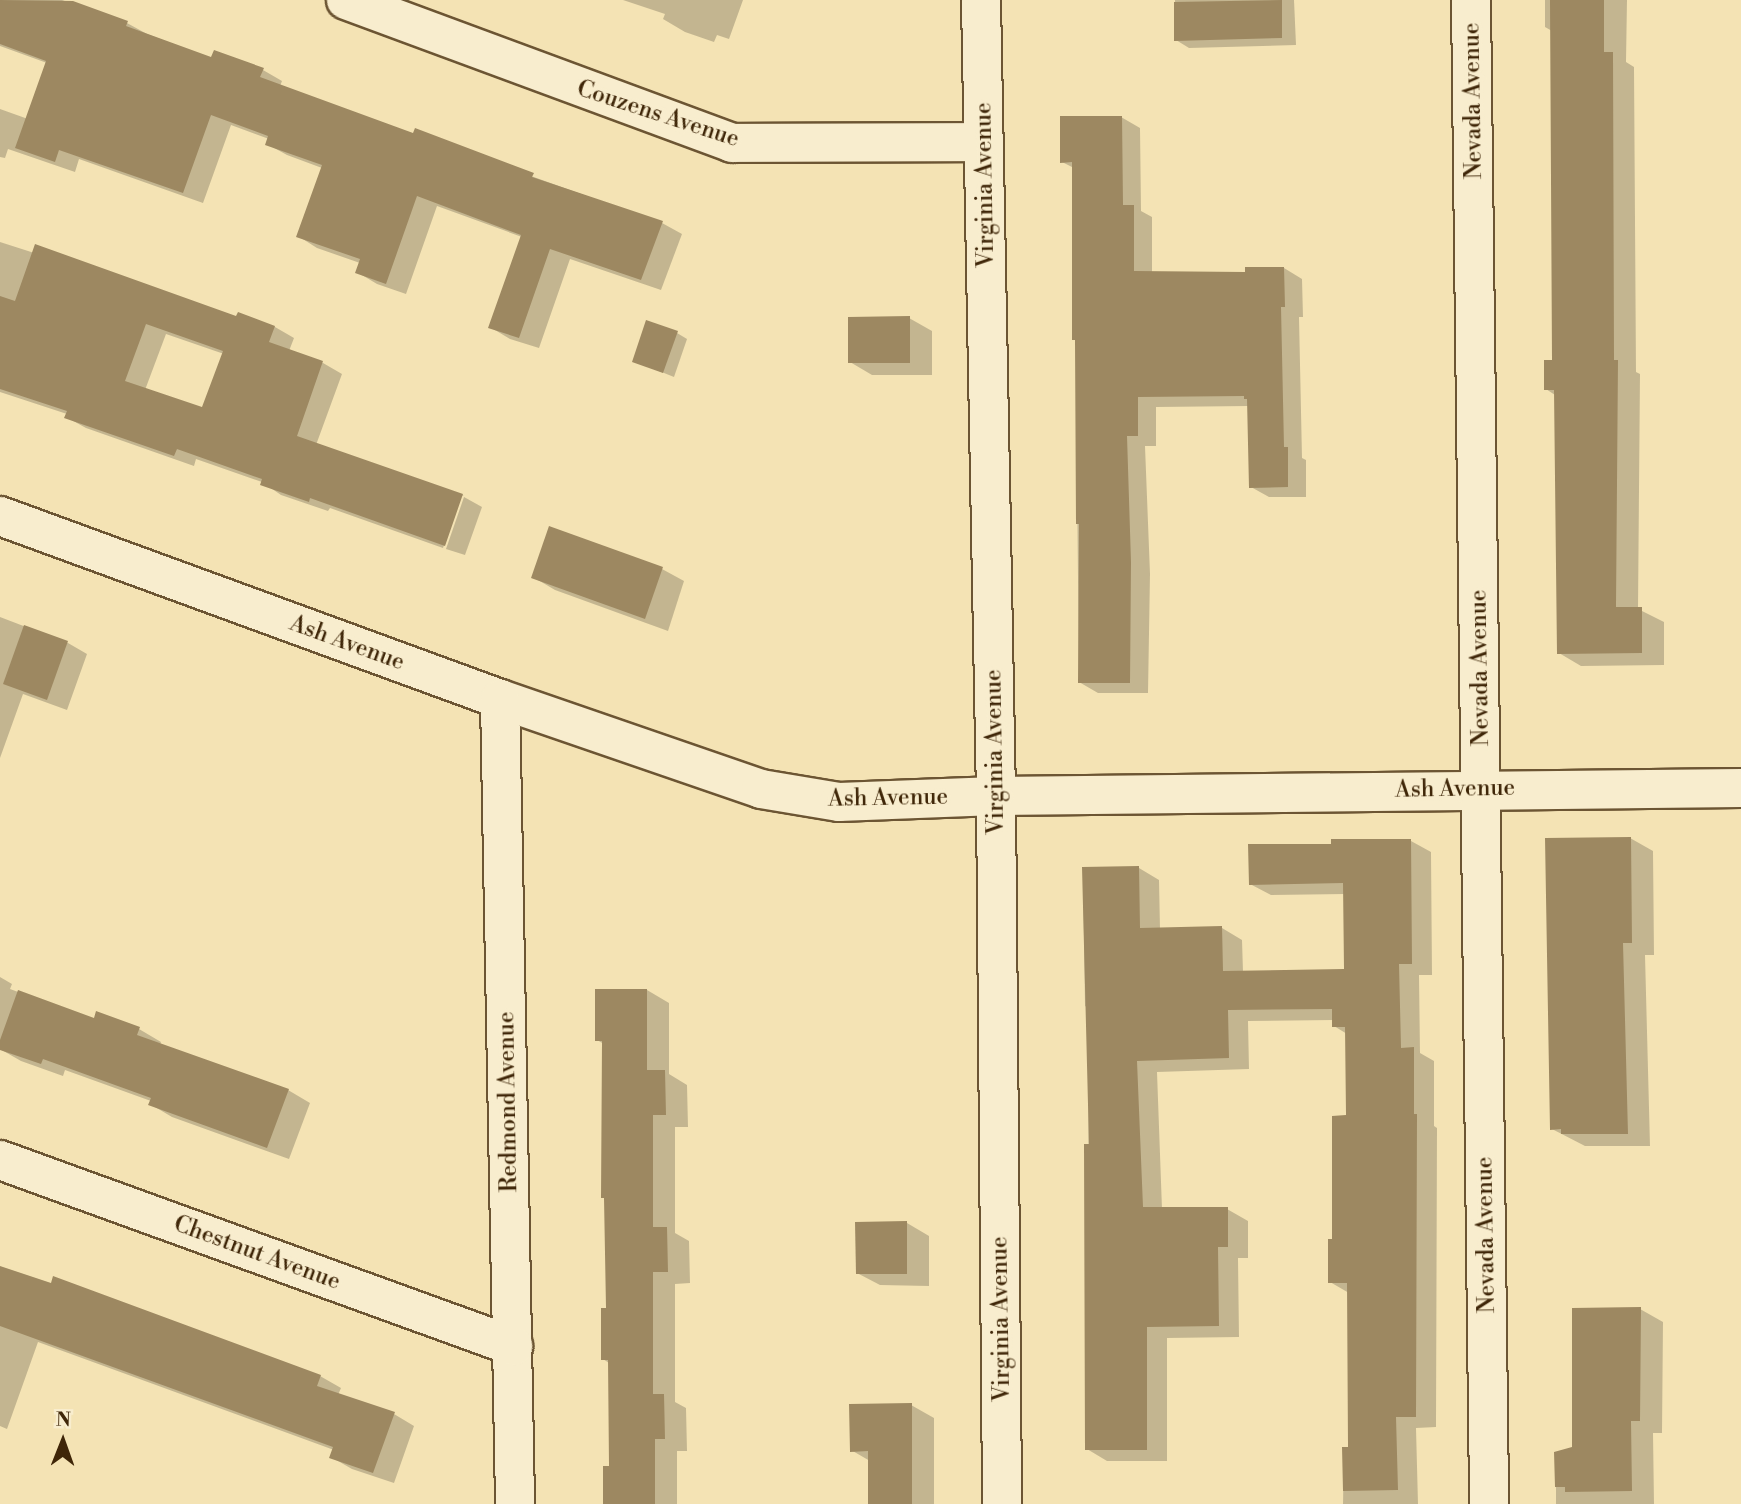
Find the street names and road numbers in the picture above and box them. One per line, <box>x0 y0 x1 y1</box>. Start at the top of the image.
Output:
street label: Nevada Avenue <box>1458 22 1488 180</box>
street label: Couzens Avenue <box>573 75 743 153</box>
street label: Virginia Avenue <box>970 102 1000 268</box>
street label: Nevada Avenue <box>1465 589 1495 747</box>
street label: Ash Avenue <box>286 609 408 677</box>
street label: Virginia Avenue <box>980 669 1010 835</box>
street label: Ash Avenue <box>1395 774 1515 804</box>
street label: Ash Avenue <box>828 783 948 813</box>
street label: Redmond Avenue <box>493 1011 523 1193</box>
street label: Nevada Avenue <box>1471 1156 1501 1314</box>
street label: Chestnut Avenue <box>170 1210 344 1296</box>
street label: Virginia Avenue <box>986 1236 1016 1402</box>

